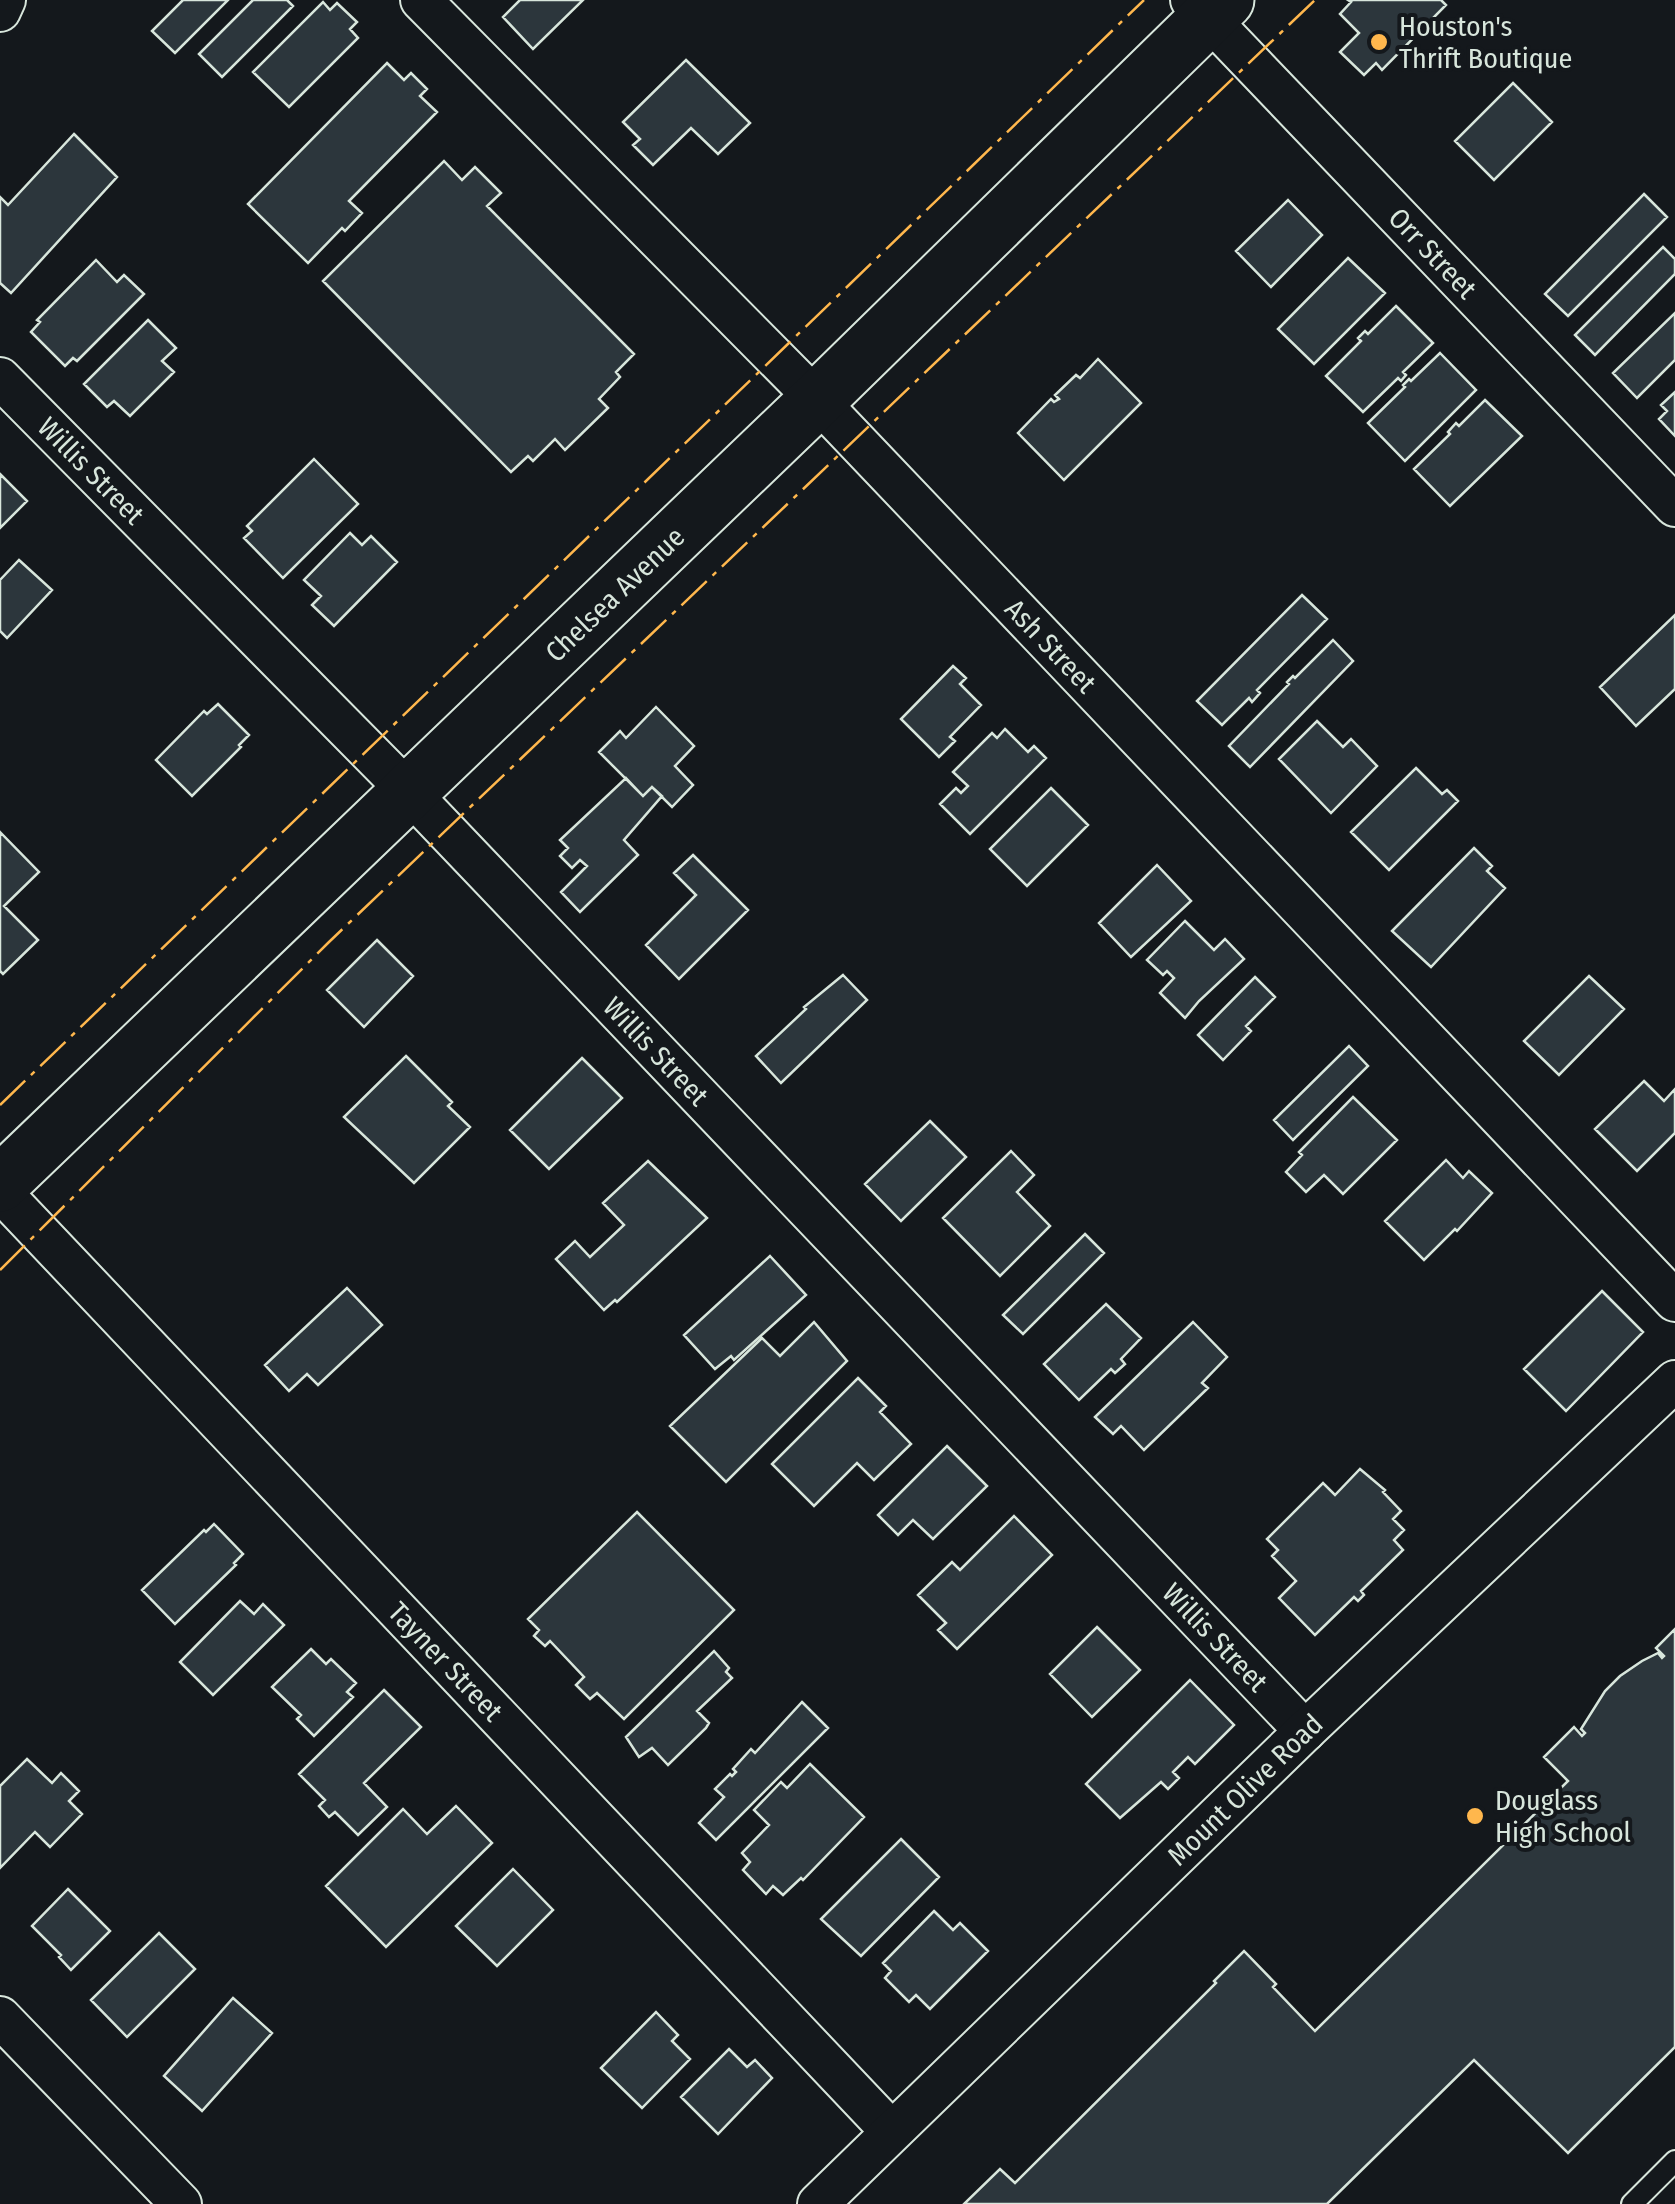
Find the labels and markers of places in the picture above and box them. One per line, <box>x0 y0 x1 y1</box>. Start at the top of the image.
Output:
place label: Houston's Thrift Boutique <box>1399 10 1572 75</box>
marker: Houston's Thrift Boutique <box>1368 31 1390 53</box>
place label: Douglass High School <box>1495 1784 1631 1849</box>
marker: Douglass High School <box>1464 1805 1486 1827</box>

